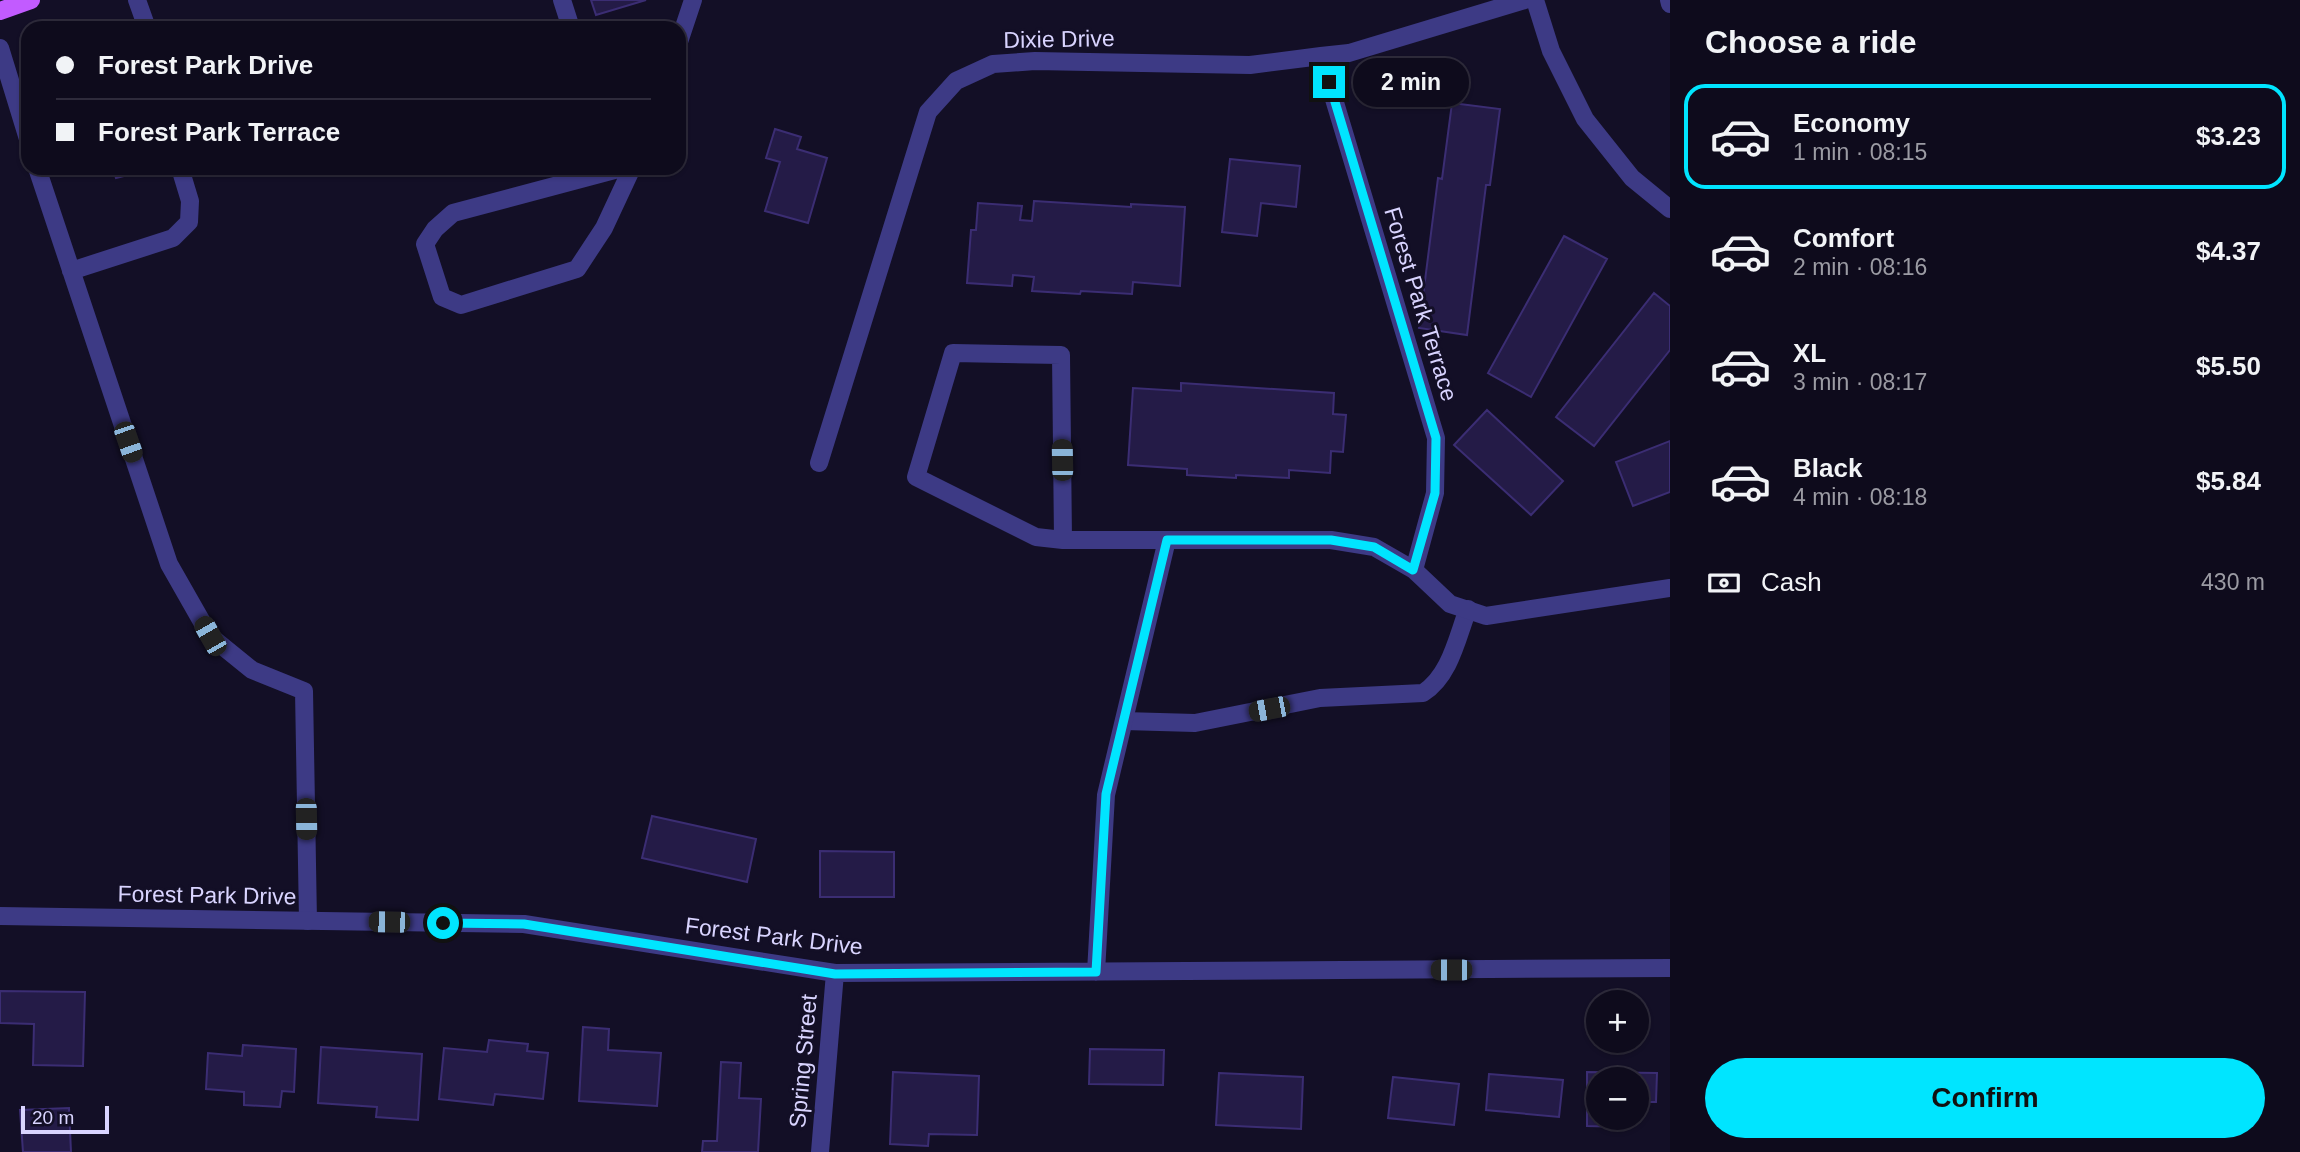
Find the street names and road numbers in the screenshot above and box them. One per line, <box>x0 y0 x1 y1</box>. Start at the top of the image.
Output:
street label: Dixie Drive <box>1003 25 1115 53</box>
street label: Forest Park Terrace <box>1379 204 1463 404</box>
street label: Forest Park Drive <box>117 880 297 910</box>
street label: Forest Park Drive <box>684 912 864 960</box>
street label: Spring Street <box>784 992 822 1129</box>

